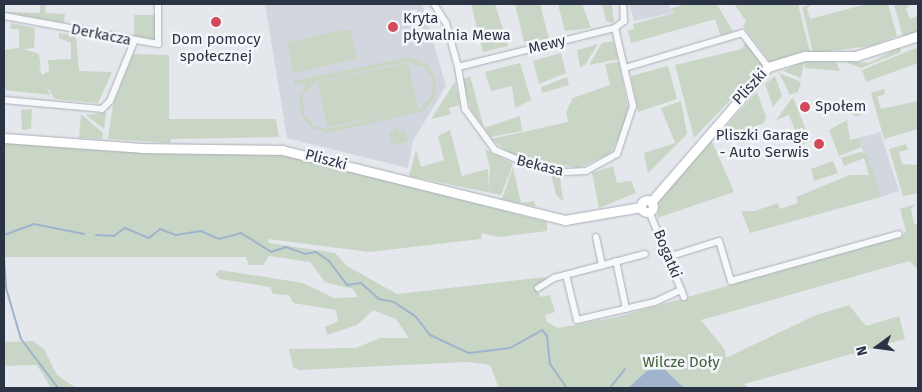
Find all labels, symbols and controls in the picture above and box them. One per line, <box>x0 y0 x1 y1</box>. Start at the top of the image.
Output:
place label: Kryta pływalnia Mewa <box>403 9 511 44</box>
marker: Dom pomocy społecznej <box>210 16 222 28</box>
street label: Derkacza <box>69 20 133 50</box>
marker: Kryta pływalnia Mewa <box>387 21 399 33</box>
place label: Dom pomocy społecznej <box>171 30 261 65</box>
street label: Mewy <box>526 32 568 58</box>
street label: Pliszki <box>729 65 771 109</box>
place label: Społem <box>815 98 866 116</box>
marker: Społem <box>799 101 811 113</box>
place label: Pliszki Garage - Auto Serwis <box>716 126 809 161</box>
marker: Pliszki Garage - Auto Serwis <box>813 138 825 150</box>
street label: Pliszki <box>303 146 349 174</box>
street label: Bekasa <box>515 151 565 181</box>
street label: Bogatki <box>649 227 685 281</box>
north arrow <box>852 322 902 372</box>
text: N <box>853 344 871 357</box>
park label: Wilcze Doły <box>642 354 720 372</box>

